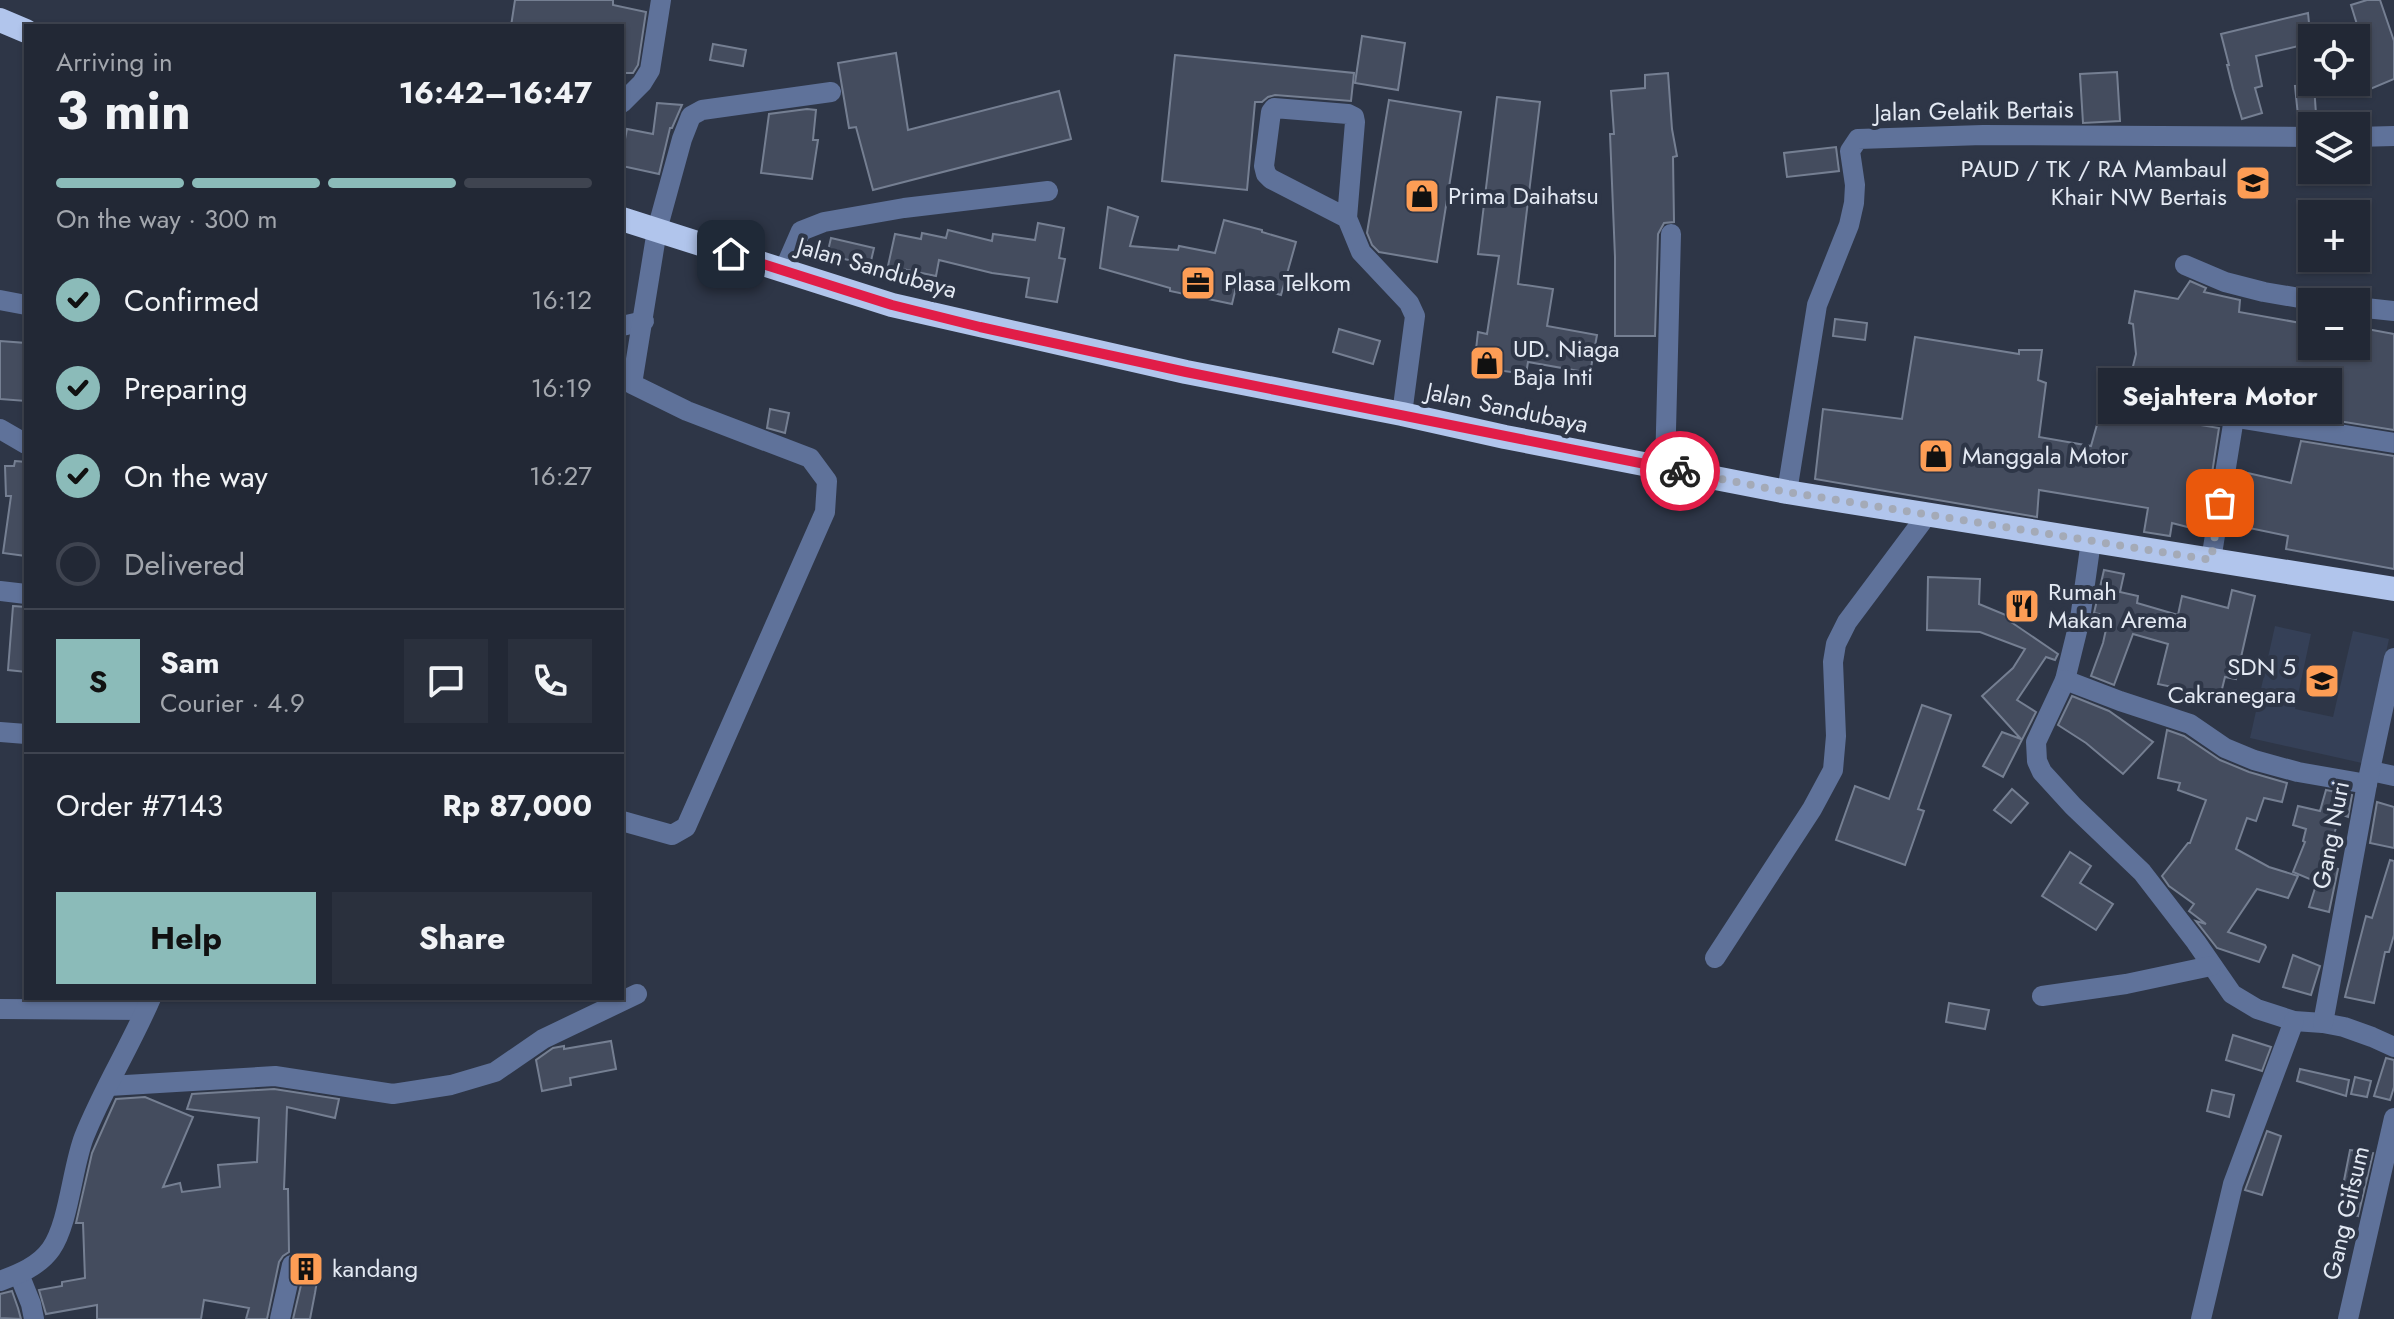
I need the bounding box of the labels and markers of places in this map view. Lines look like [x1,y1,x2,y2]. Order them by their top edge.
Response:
place label: PAUD / TK / RA Mambaul Khair NW Bertais [1961,151,2227,214]
school or university icon: PAUD / TK / RA Mambaul Khair NW Bertais [2234,164,2272,202]
shop icon: Prima Daihatsu [1403,177,1441,215]
place label: Prima Daihatsu [1448,178,1599,213]
pin [697,220,765,288]
office icon: Plasa Telkom [1179,264,1217,302]
place label: Plasa Telkom [1224,265,1351,300]
place label: UD. Niaga Baja Inti [1513,331,1620,394]
shop icon: UD. Niaga Baja Inti [1468,344,1506,382]
callout: Sejahtera Motor [2098,367,2342,423]
shop icon: Manggala Motor [1917,437,1955,475]
place label: Manggala Motor [1962,438,2129,473]
pin [2186,469,2254,537]
place label: Rumah Makan Arema [2048,574,2187,637]
restaurant icon: Rumah Makan Arema [2003,587,2041,625]
place label: SDN 5 Cakranegara [2168,649,2296,712]
school or university icon: SDN 5 Cakranegara [2303,662,2341,700]
building icon: kandang [287,1250,325,1288]
place label: kandang [332,1251,418,1286]

